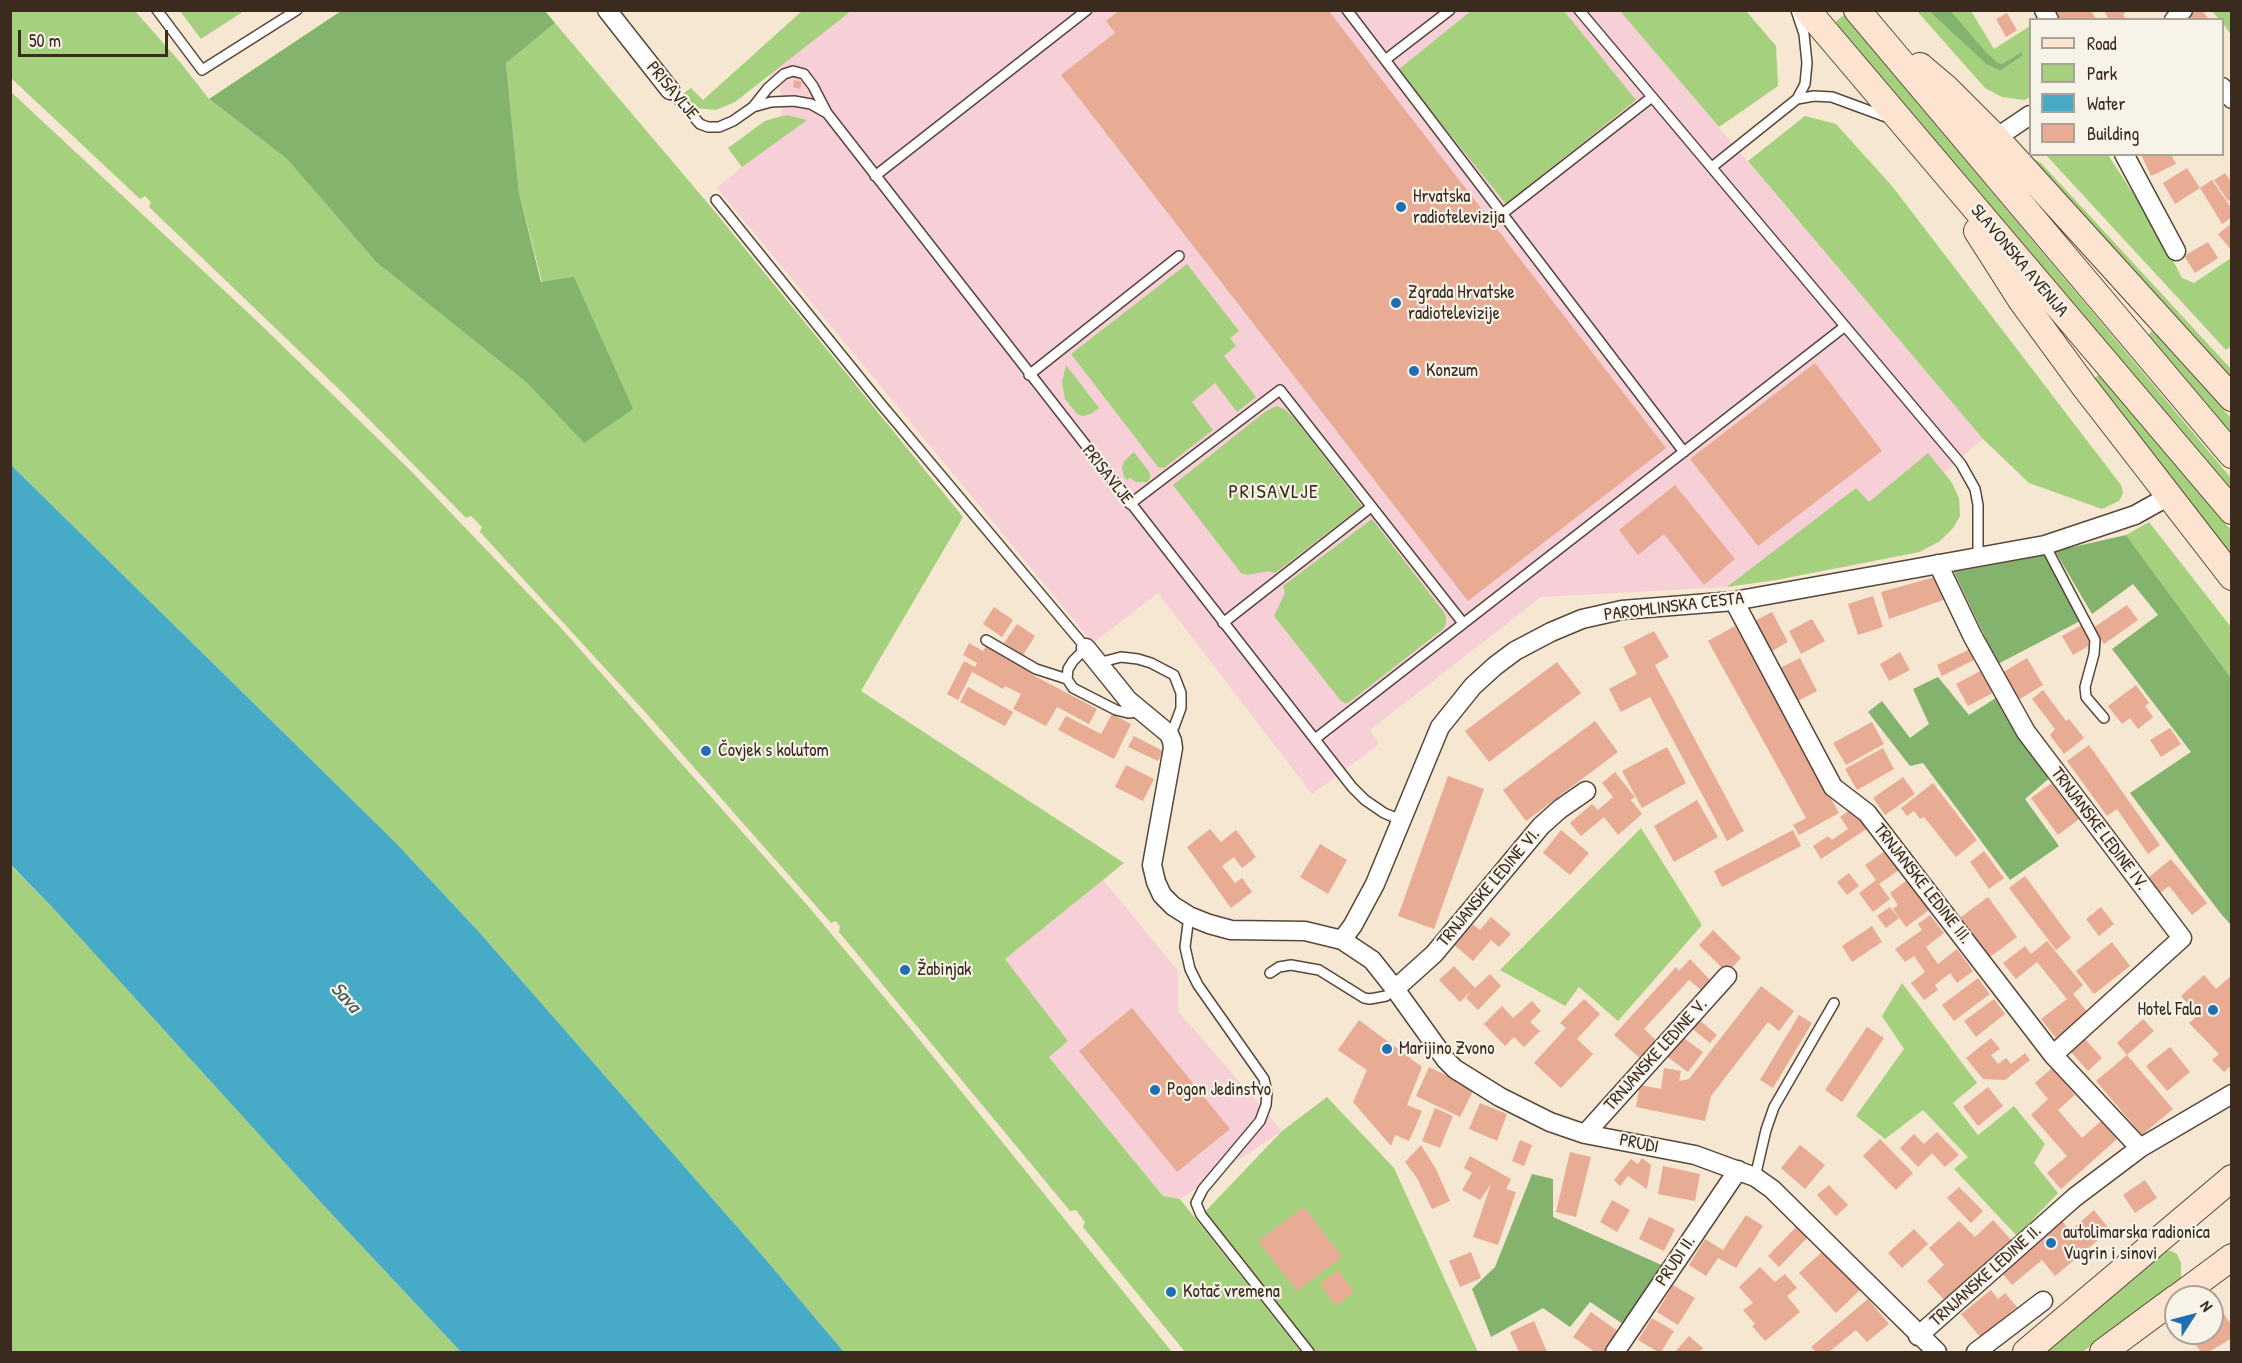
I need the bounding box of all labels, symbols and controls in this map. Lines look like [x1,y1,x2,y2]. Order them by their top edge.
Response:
scale bar [21,18,171,56]
legend [2029,18,2224,156]
text: 50 m [29,28,61,53]
text: Road [2087,31,2117,56]
street label: PRISAVLJE [641,57,703,125]
text: Park [2087,61,2117,86]
text: Water [2087,91,2125,116]
text: Building [2087,121,2139,146]
place label: Hrvatska radiotelevizija [1413,186,1505,228]
marker: Hrvatska radiotelevizija [1394,200,1408,214]
street label: SLAVONSKA AVENIJA [1966,200,2072,322]
place label: Zgrada Hrvatske radiotelevizije [1408,282,1515,324]
marker: Zgrada Hrvatske radiotelevizije [1389,296,1403,310]
place label: Konzum [1426,360,1478,382]
marker: Konzum [1407,364,1421,378]
street label: PRISAVLJE [1077,441,1137,509]
district label: PRISAVLJE [1229,481,1319,505]
street label: PAROMLINSKA CESTA [1603,588,1745,626]
place label: Čovjek s kolutom [718,740,829,762]
marker: Čovjek s kolutom [699,744,713,758]
street label: TRNJANSKE LEDINE IV. [2046,763,2152,895]
street label: TRNJANSKE LEDINE III. [1868,820,1976,948]
street label: TRNJANSKE LEDINE VI. [1433,824,1545,952]
place label: Žabinjak [917,959,972,981]
marker: Žabinjak [898,963,912,977]
water label: Sava [325,978,365,1018]
street label: TRNJANSKE LEDINE V. [1600,994,1712,1116]
place label: Hotel Fala [2137,999,2201,1021]
marker: Hotel Fala [2206,1003,2220,1017]
place label: Marijino Zvono [1399,1038,1494,1060]
marker: Marijino Zvono [1380,1042,1394,1056]
place label: Pogon Jedinstvo [1167,1079,1271,1101]
marker: Pogon Jedinstvo [1148,1083,1162,1097]
street label: PRUDI [1618,1130,1660,1158]
street label: TRNJANSKE LEDINE II. [1926,1220,2046,1332]
place label: autolimarska radionica Vugrin i sinovi [2063,1222,2210,1264]
street label: PRUDI II. [1651,1232,1701,1290]
marker: autolimarska radionica Vugrin i sinovi [2044,1236,2058,1250]
place label: Kotač vremena [1183,1281,1280,1303]
marker: Kotač vremena [1164,1285,1178,1299]
north arrow [2164,1285,2224,1345]
text: N [2196,1296,2218,1315]

